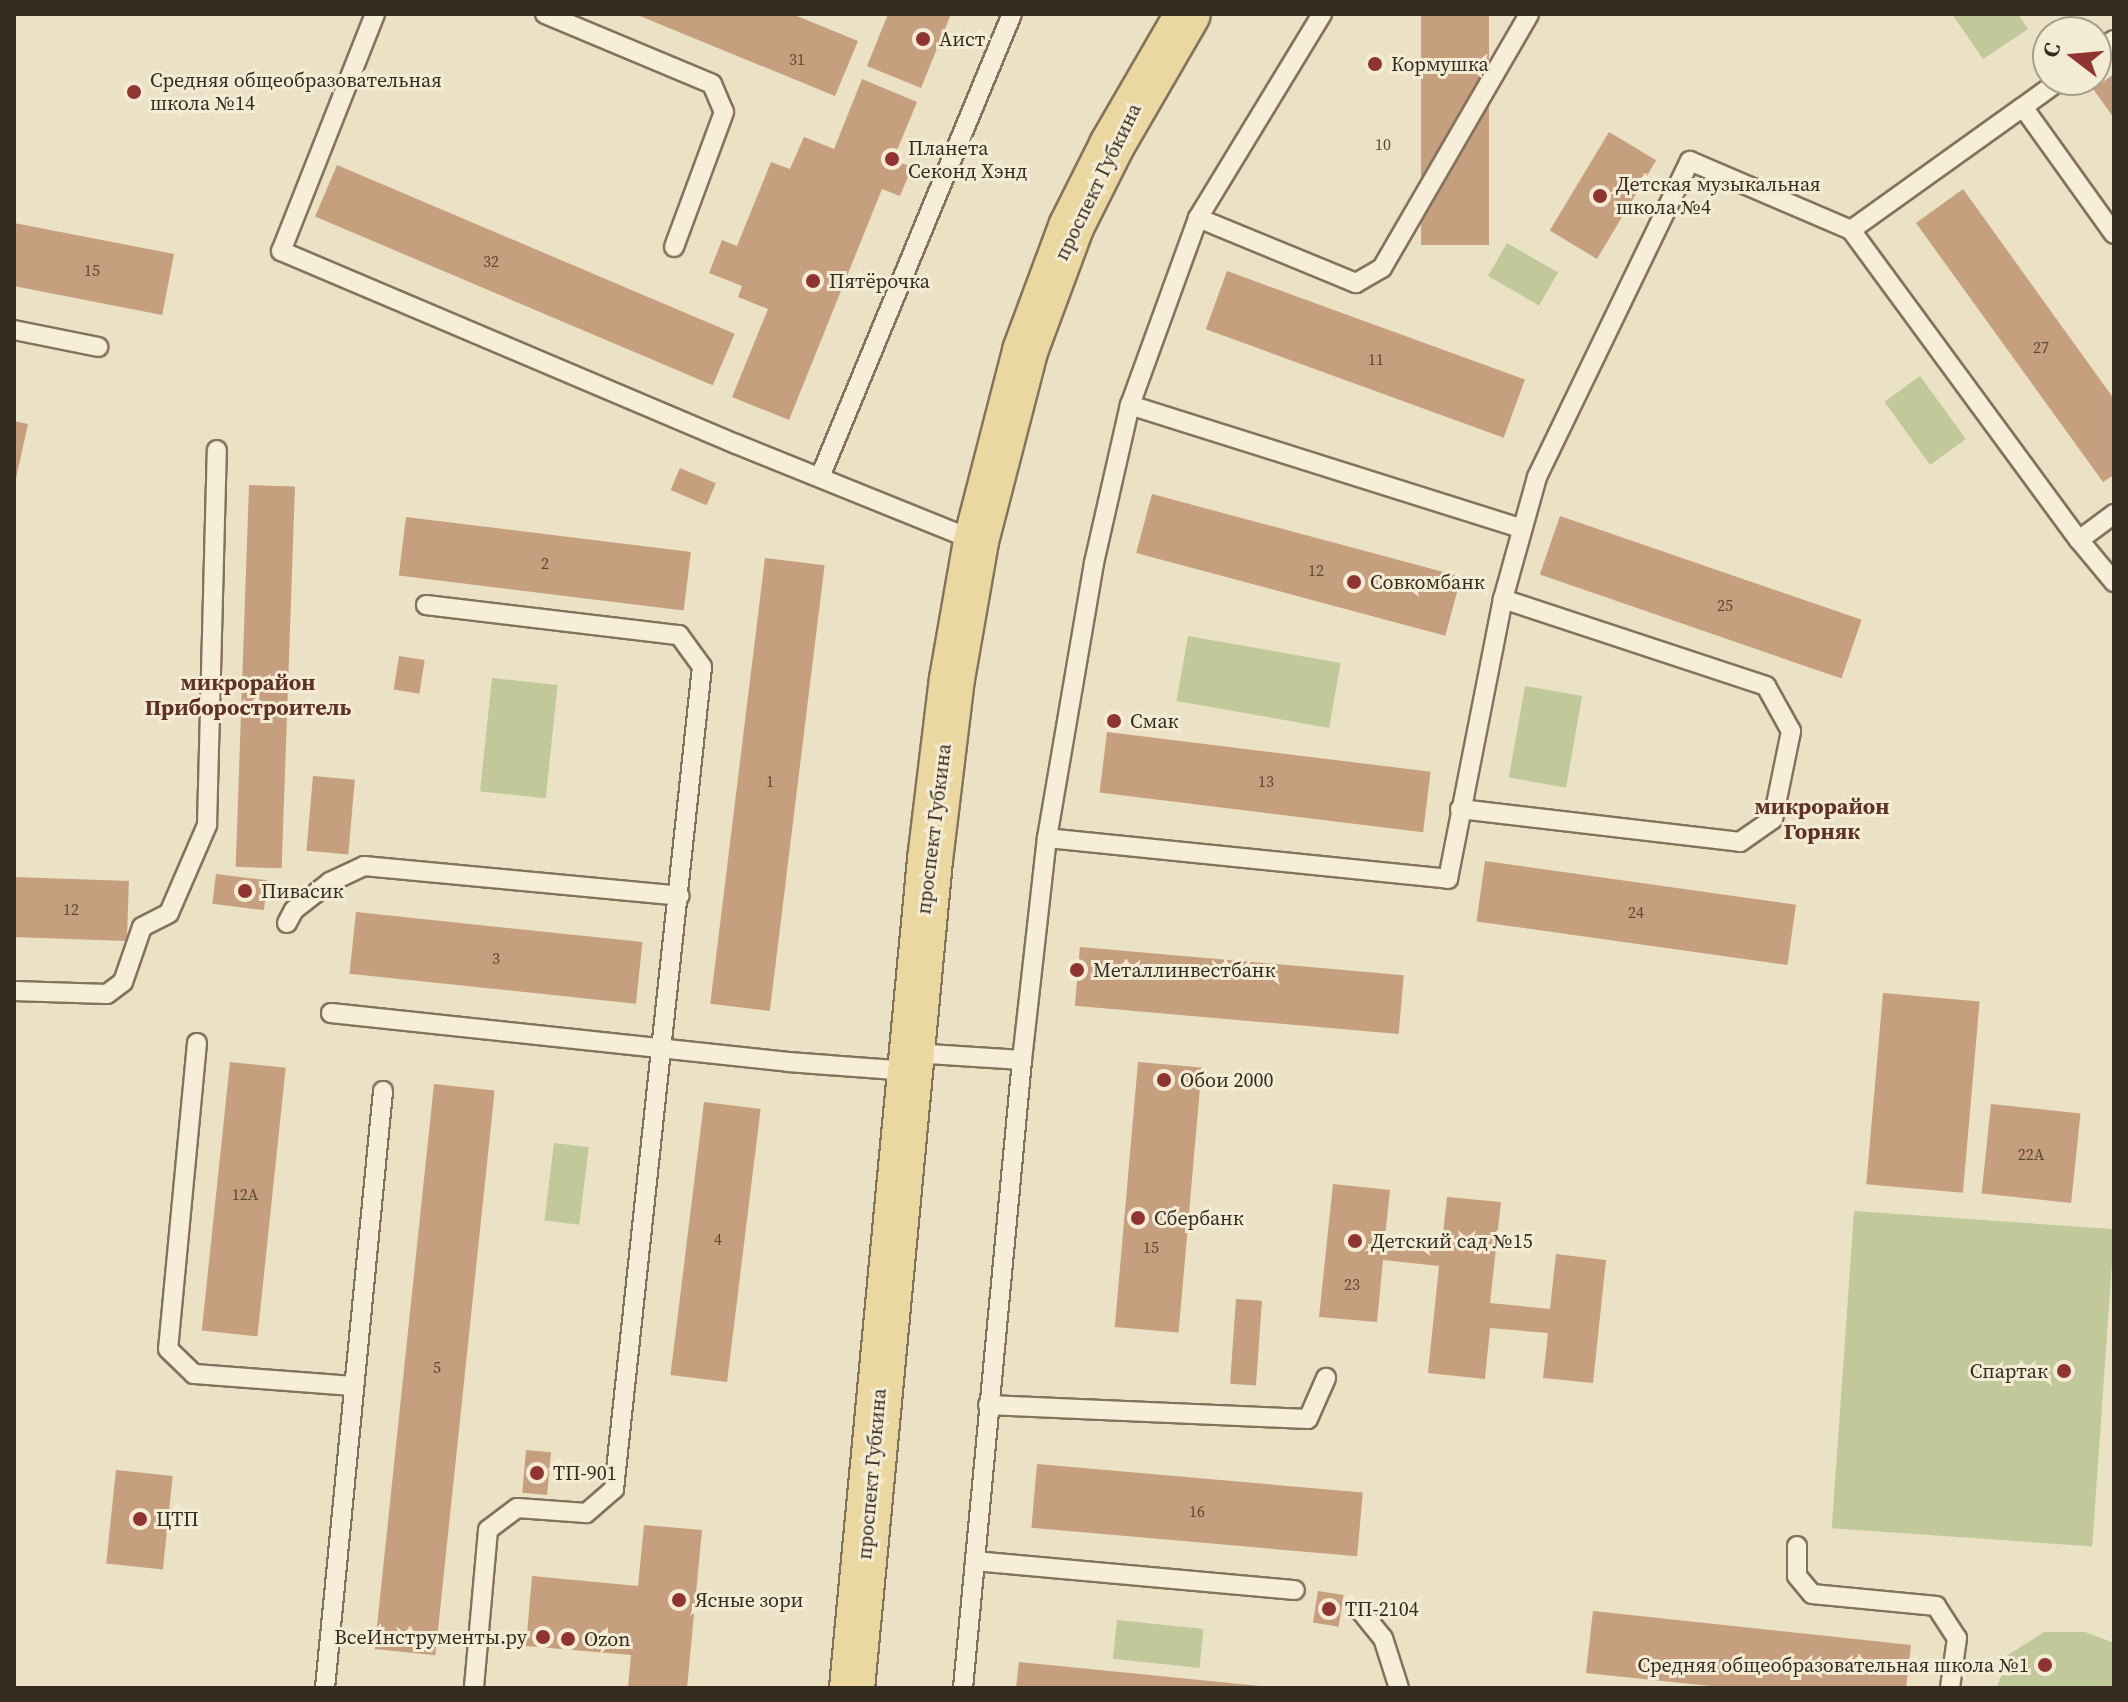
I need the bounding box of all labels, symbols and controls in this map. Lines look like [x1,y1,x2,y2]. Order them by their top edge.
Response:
north arrow [2032,16,2112,96]
place label: Аист [939,27,985,51]
marker: Аист [914,30,932,48]
text: С [2035,39,2067,61]
house number: 31 [789,49,805,69]
place label: Кормушка [1391,52,1489,76]
marker: Кормушка [1366,55,1384,73]
place label: Средняя общеобразовательная школа №14 [150,68,442,115]
marker: Средняя общеобразовательная школа №14 [125,83,143,101]
street label: проспект Губкина [1050,100,1146,264]
house number: 10 [1375,134,1391,154]
place label: Планета Секонд Хэнд [908,136,1027,183]
marker: Планета Секонд Хэнд [883,150,901,168]
place label: Детская музыкальная школа №4 [1616,172,1821,219]
marker: Детская музыкальная школа №4 [1591,187,1609,205]
house number: 32 [483,251,499,271]
house number: 15 [84,260,100,280]
place label: Пятёрочка [829,269,930,293]
marker: Пятёрочка [804,272,822,290]
house number: 27 [2033,337,2049,357]
house number: 11 [1368,349,1384,369]
house number: 2 [541,553,549,573]
house number: 12 [1308,560,1324,580]
place label: Совкомбанк [1370,570,1485,594]
marker: Совкомбанк [1345,573,1363,591]
house number: 25 [1717,595,1733,615]
district label: микрорайон Приборостроитель [145,669,351,720]
place label: Смак [1130,709,1179,733]
marker: Смак [1105,712,1123,730]
street label: проспект Губкина [912,742,956,916]
house number: 1 [766,771,774,791]
house number: 13 [1258,771,1274,791]
district label: микрорайон Горняк [1755,793,1889,844]
place label: Пивасик [261,879,344,903]
marker: Пивасик [236,882,254,900]
house number: 12 [63,899,79,919]
house number: 24 [1628,902,1644,922]
house number: 3 [492,948,500,968]
place label: Металлинвестбанк [1093,958,1276,982]
marker: Металлинвестбанк [1068,961,1086,979]
place label: Обои 2000 [1180,1068,1274,1092]
marker: Обои 2000 [1155,1071,1173,1089]
house number: 22А [2018,1144,2044,1164]
house number: 12А [232,1184,258,1204]
place label: Сбербанк [1154,1206,1244,1230]
marker: Сбербанк [1129,1209,1147,1227]
house number: 4 [714,1229,722,1249]
place label: Детский сад №15 [1371,1229,1533,1253]
marker: Детский сад №15 [1346,1232,1364,1250]
house number: 15 [1143,1237,1159,1257]
house number: 23 [1344,1274,1360,1294]
house number: 5 [433,1357,441,1377]
place label: Спартак [1970,1359,2048,1383]
marker: Спартак [2055,1362,2073,1380]
street label: проспект Губкина [853,1387,891,1561]
place label: ТП-901 [553,1461,617,1485]
marker: ТП-901 [528,1464,546,1482]
house number: 16 [1189,1501,1205,1521]
place label: ЦТП [156,1507,199,1531]
marker: ЦТП [131,1510,149,1528]
place label: Ясные зори [695,1588,803,1612]
marker: Ясные зори [670,1591,688,1609]
place label: ТП-2104 [1345,1597,1419,1621]
marker: ТП-2104 [1320,1600,1338,1618]
place label: ВсеИнструменты.ру [334,1625,527,1649]
place label: Ozon [584,1627,630,1651]
marker: ВсеИнструменты.ру [534,1628,552,1646]
marker: Ozon [559,1630,577,1648]
place label: Средняя общеобразовательная школа №1 [1638,1653,2029,1677]
marker: Средняя общеобразовательная школа №1 [2036,1656,2054,1674]

